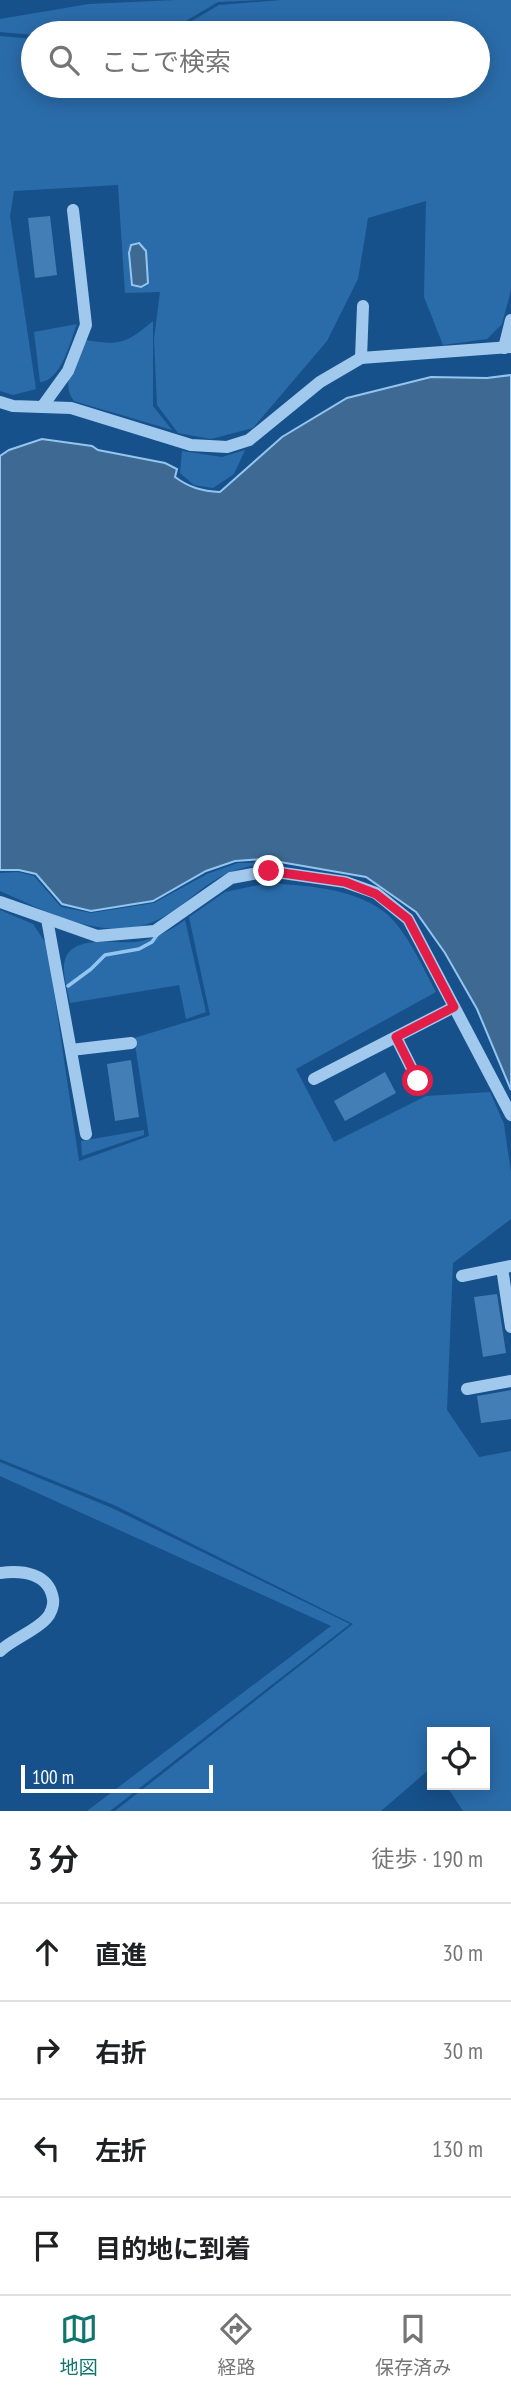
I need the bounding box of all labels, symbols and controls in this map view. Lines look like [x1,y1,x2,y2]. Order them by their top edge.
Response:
search box [21,21,490,98]
icon: search [45,41,83,79]
text: ここで検索 [101,45,231,78]
route end [253,855,284,886]
route start [402,1065,433,1096]
map controls [427,1727,490,1790]
button: locate [427,1727,490,1790]
scale bar [21,1762,214,1794]
text: 100 m [32,1765,74,1789]
text: 3 分 [28,1839,79,1878]
text: 徒歩 · 190 m [371,1844,483,1873]
icon: ahead [28,1933,66,1971]
text: 直進 [95,1938,147,1971]
text: 30 m [442,1938,483,1967]
icon: right [28,2031,66,2069]
text: 右折 [95,2036,147,2069]
text: 30 m [442,2036,483,2065]
icon: left [28,2129,66,2167]
text: 左折 [95,2134,147,2167]
text: 130 m [432,2134,483,2163]
icon: arrive [28,2227,66,2265]
text: 目的地に到着 [95,2232,251,2265]
tab: 地図 [60,2310,98,2379]
tab: 経路 [217,2310,255,2379]
tab: 保存済み [375,2310,451,2379]

